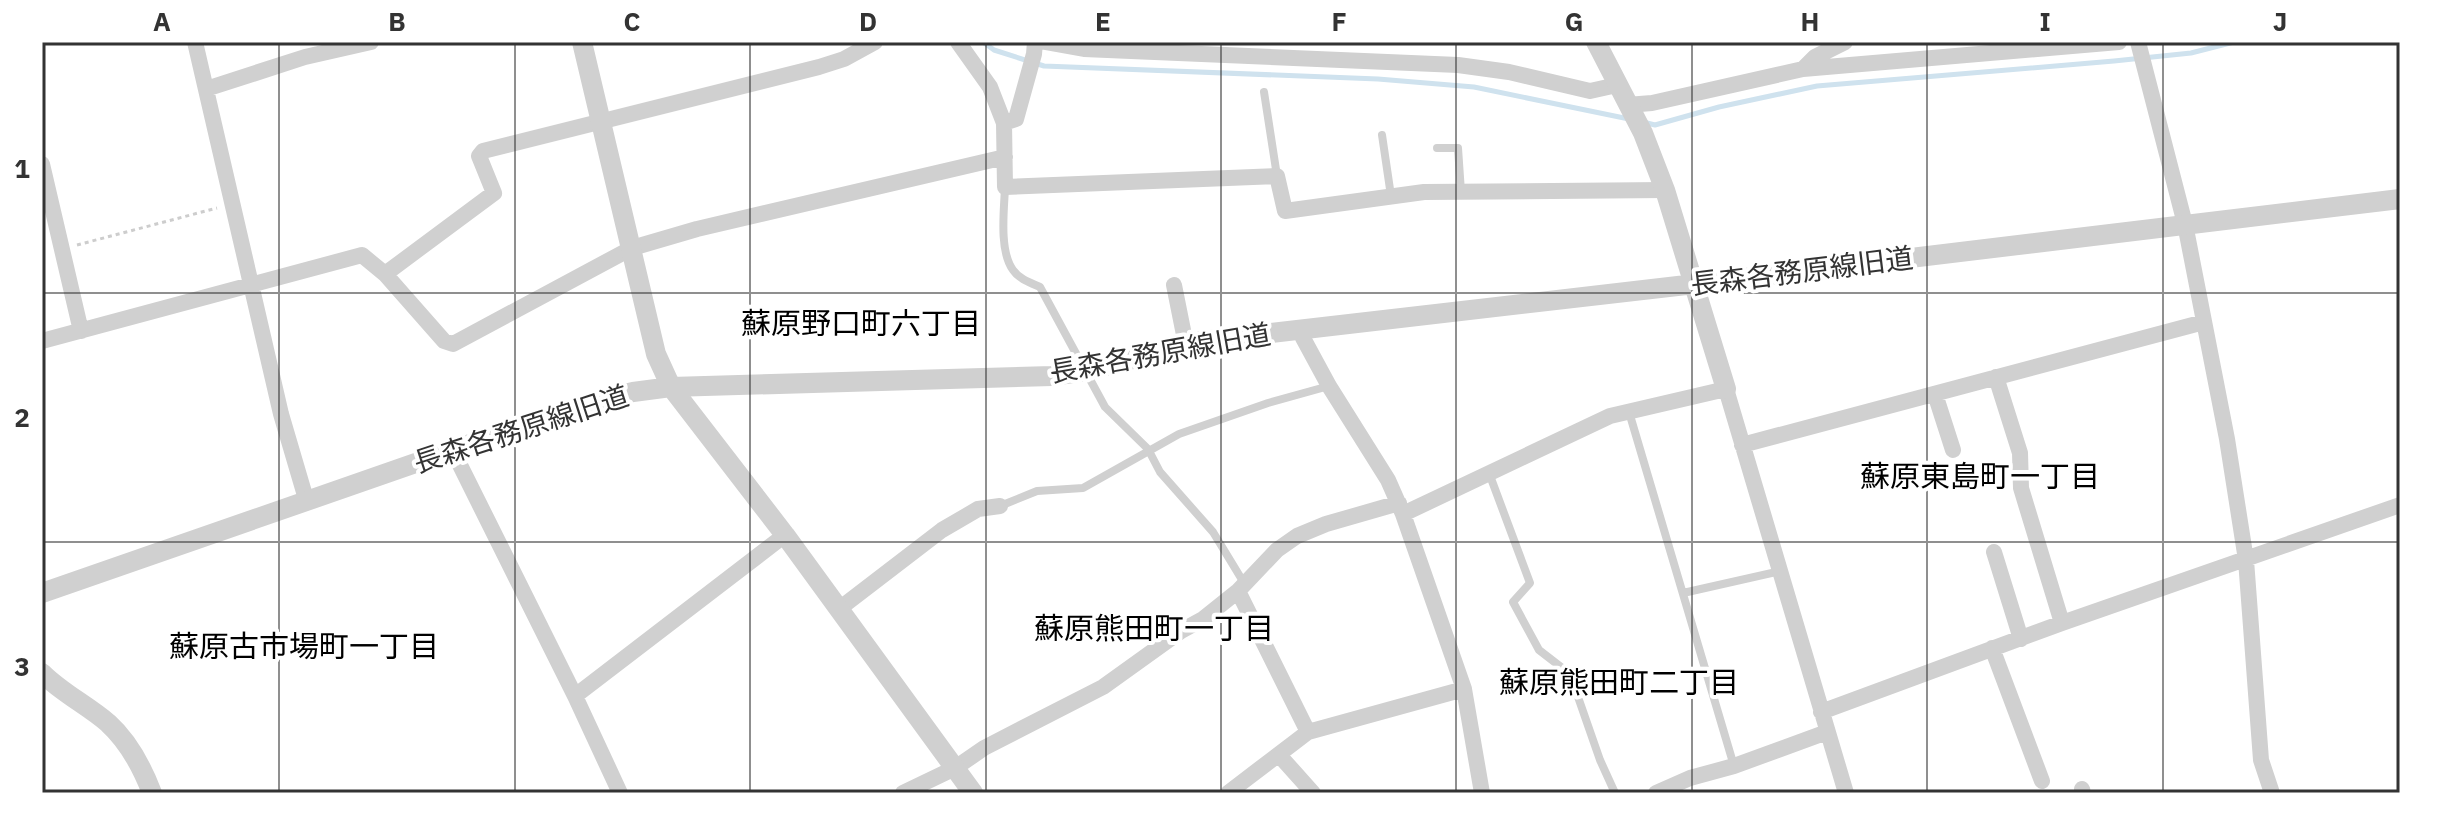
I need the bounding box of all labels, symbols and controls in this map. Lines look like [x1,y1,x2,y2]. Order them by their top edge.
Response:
text: A [153,4,171,38]
text: B [388,4,406,38]
text: C [624,4,641,38]
text: D [859,4,877,38]
text: E [1095,4,1111,38]
text: F [1331,4,1347,38]
text: G [1565,4,1583,38]
text: H [1801,4,1819,38]
text: I [2039,4,2051,38]
text: J [2273,4,2287,38]
text: 1 [14,151,30,185]
street label: 長森各務原線旧道 [1689,238,1915,303]
district label: 蘇原野口町六丁目 [741,303,981,342]
street label: 長森各務原線旧道 [1046,315,1273,390]
street label: 長森各務原線旧道 [409,376,633,481]
text: 2 [14,400,30,434]
district label: 蘇原東島町一丁目 [1860,456,2100,495]
district label: 蘇原熊田町一丁目 [1034,608,1274,647]
district label: 蘇原古市場町一丁目 [169,626,439,665]
text: 3 [14,649,30,683]
district label: 蘇原熊田町二丁目 [1499,662,1739,701]

